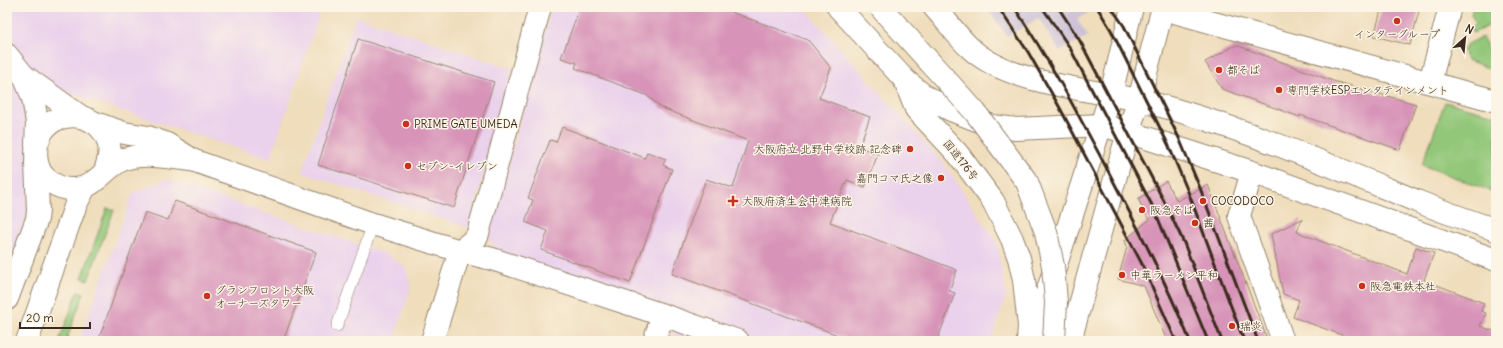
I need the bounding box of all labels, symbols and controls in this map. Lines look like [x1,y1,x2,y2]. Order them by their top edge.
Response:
marker: インターグループ [1392,16,1402,26]
north arrow [1445,18,1485,58]
text: N [1463,21,1476,37]
place label: インターグループ [1354,27,1440,41]
place label: 都そば [1227,63,1260,77]
marker: 都そば [1214,65,1224,75]
place label: 専門学校ESPエンタテインメント [1287,83,1449,97]
marker: 専門学校ESPエンタテインメント [1274,85,1284,95]
place label: PRIME GATE UMEDA [414,117,518,131]
marker: PRIME GATE UMEDA [401,119,411,129]
street label: 国道176号 [940,137,982,183]
place label: 大阪府立 北野中学校跡 記念碑 [754,142,902,156]
marker: 大阪府立 北野中学校跡 記念碑 [905,144,915,154]
place label: セブン-イレブン [416,159,498,173]
marker: セブン-イレブン [403,161,413,171]
place label: 嘉門コマ氏之像 [856,171,933,185]
marker: 嘉門コマ氏之像 [936,173,946,183]
place label: 大阪府済生会中津病院 [742,194,852,208]
place label: COCODOCO [1211,194,1274,208]
marker: 大阪府済生会中津病院 [727,195,739,207]
marker: COCODOCO [1198,196,1208,206]
place label: 阪急そば [1150,203,1194,217]
marker: 阪急そば [1137,205,1147,215]
place label: 茜 [1203,216,1214,230]
marker: 茜 [1190,218,1200,228]
place label: 中華ラーメン平和 [1130,268,1218,282]
marker: 中華ラーメン平和 [1117,270,1127,280]
place label: 阪急電鉄本社 [1370,279,1436,293]
marker: 阪急電鉄本社 [1357,281,1367,291]
place label: グランフロント大阪 オーナーズタワー [215,283,314,310]
marker: グランフロント大阪 オーナーズタワー [202,291,212,301]
scale bar [20,304,90,330]
text: 20 m [26,310,54,325]
place label: 瑞炎 [1240,319,1262,333]
marker: 瑞炎 [1227,321,1237,331]

